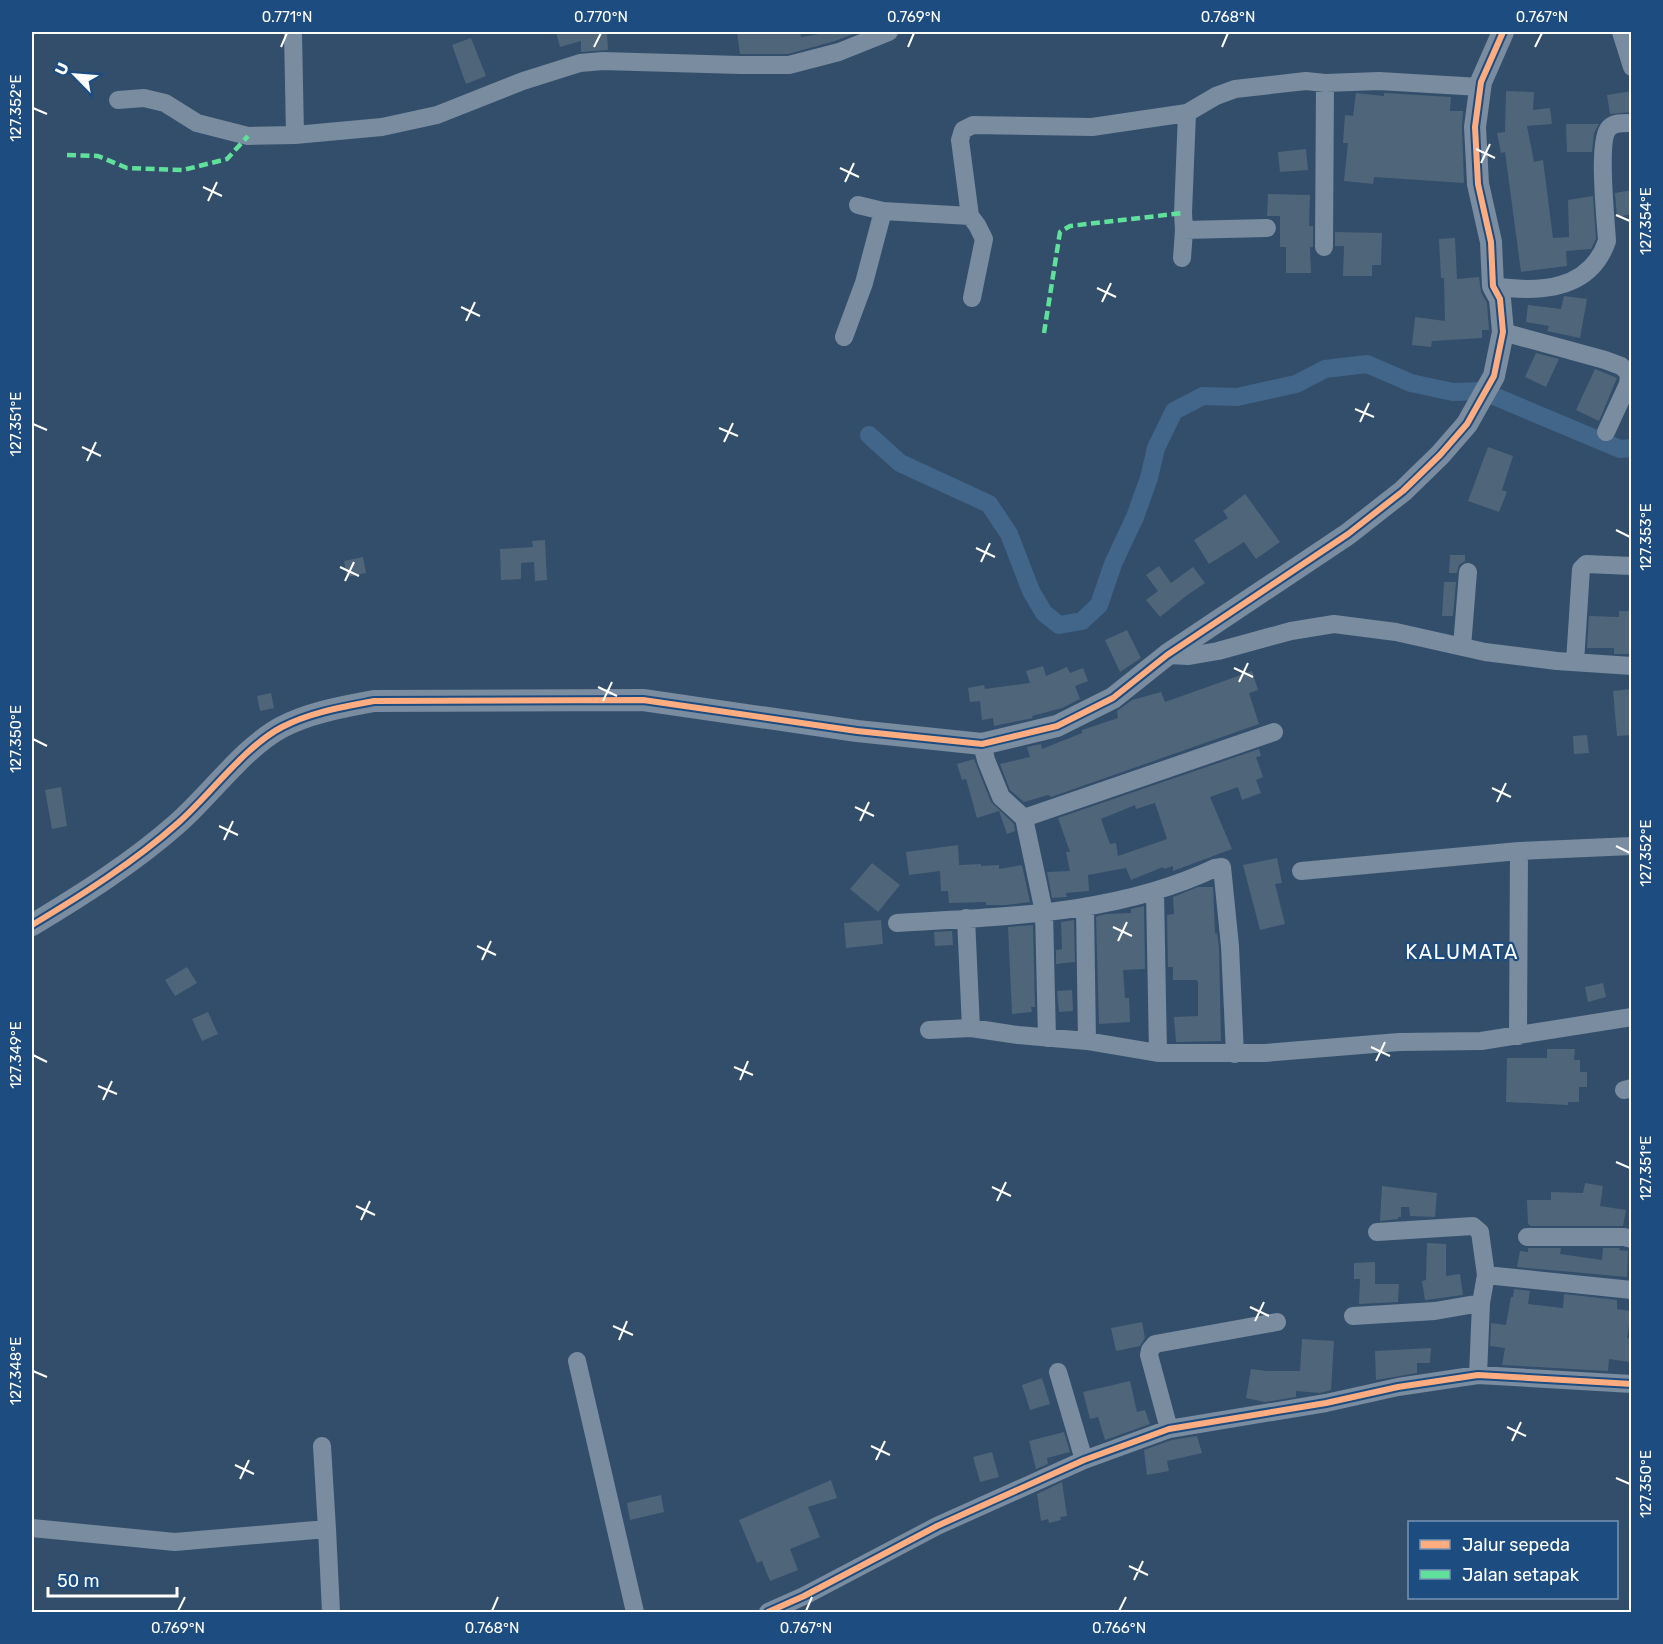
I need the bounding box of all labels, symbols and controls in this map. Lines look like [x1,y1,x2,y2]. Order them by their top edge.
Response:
text: 0.771°N [262,8,312,26]
text: 0.770°N [574,8,628,26]
text: 0.769°N [887,8,941,26]
text: 0.768°N [1201,8,1255,26]
text: 0.767°N [1516,8,1568,26]
north arrow [45,45,105,105]
text: U [51,60,73,78]
text: 127.352°E [7,74,25,142]
text: 127.354°E [1637,187,1655,255]
text: 127.351°E [7,392,25,456]
text: 127.353°E [1637,503,1655,571]
text: 127.350°E [7,705,25,773]
text: 127.352°E [1637,819,1655,887]
district label: KALUMATA [1405,940,1519,964]
text: 127.349°E [7,1021,25,1089]
text: 127.351°E [1637,1136,1655,1200]
text: 127.348°E [7,1337,25,1405]
text: 127.350°E [1637,1450,1655,1518]
legend [1408,1521,1618,1599]
text: Jalur sepeda [1462,1534,1570,1556]
scale bar [48,1560,177,1598]
text: Jalan setapak [1462,1564,1580,1586]
text: 50 m [57,1570,100,1592]
text: 0.769°N [151,1619,205,1637]
text: 0.768°N [465,1619,519,1637]
text: 0.767°N [780,1619,832,1637]
text: 0.766°N [1092,1619,1146,1637]

